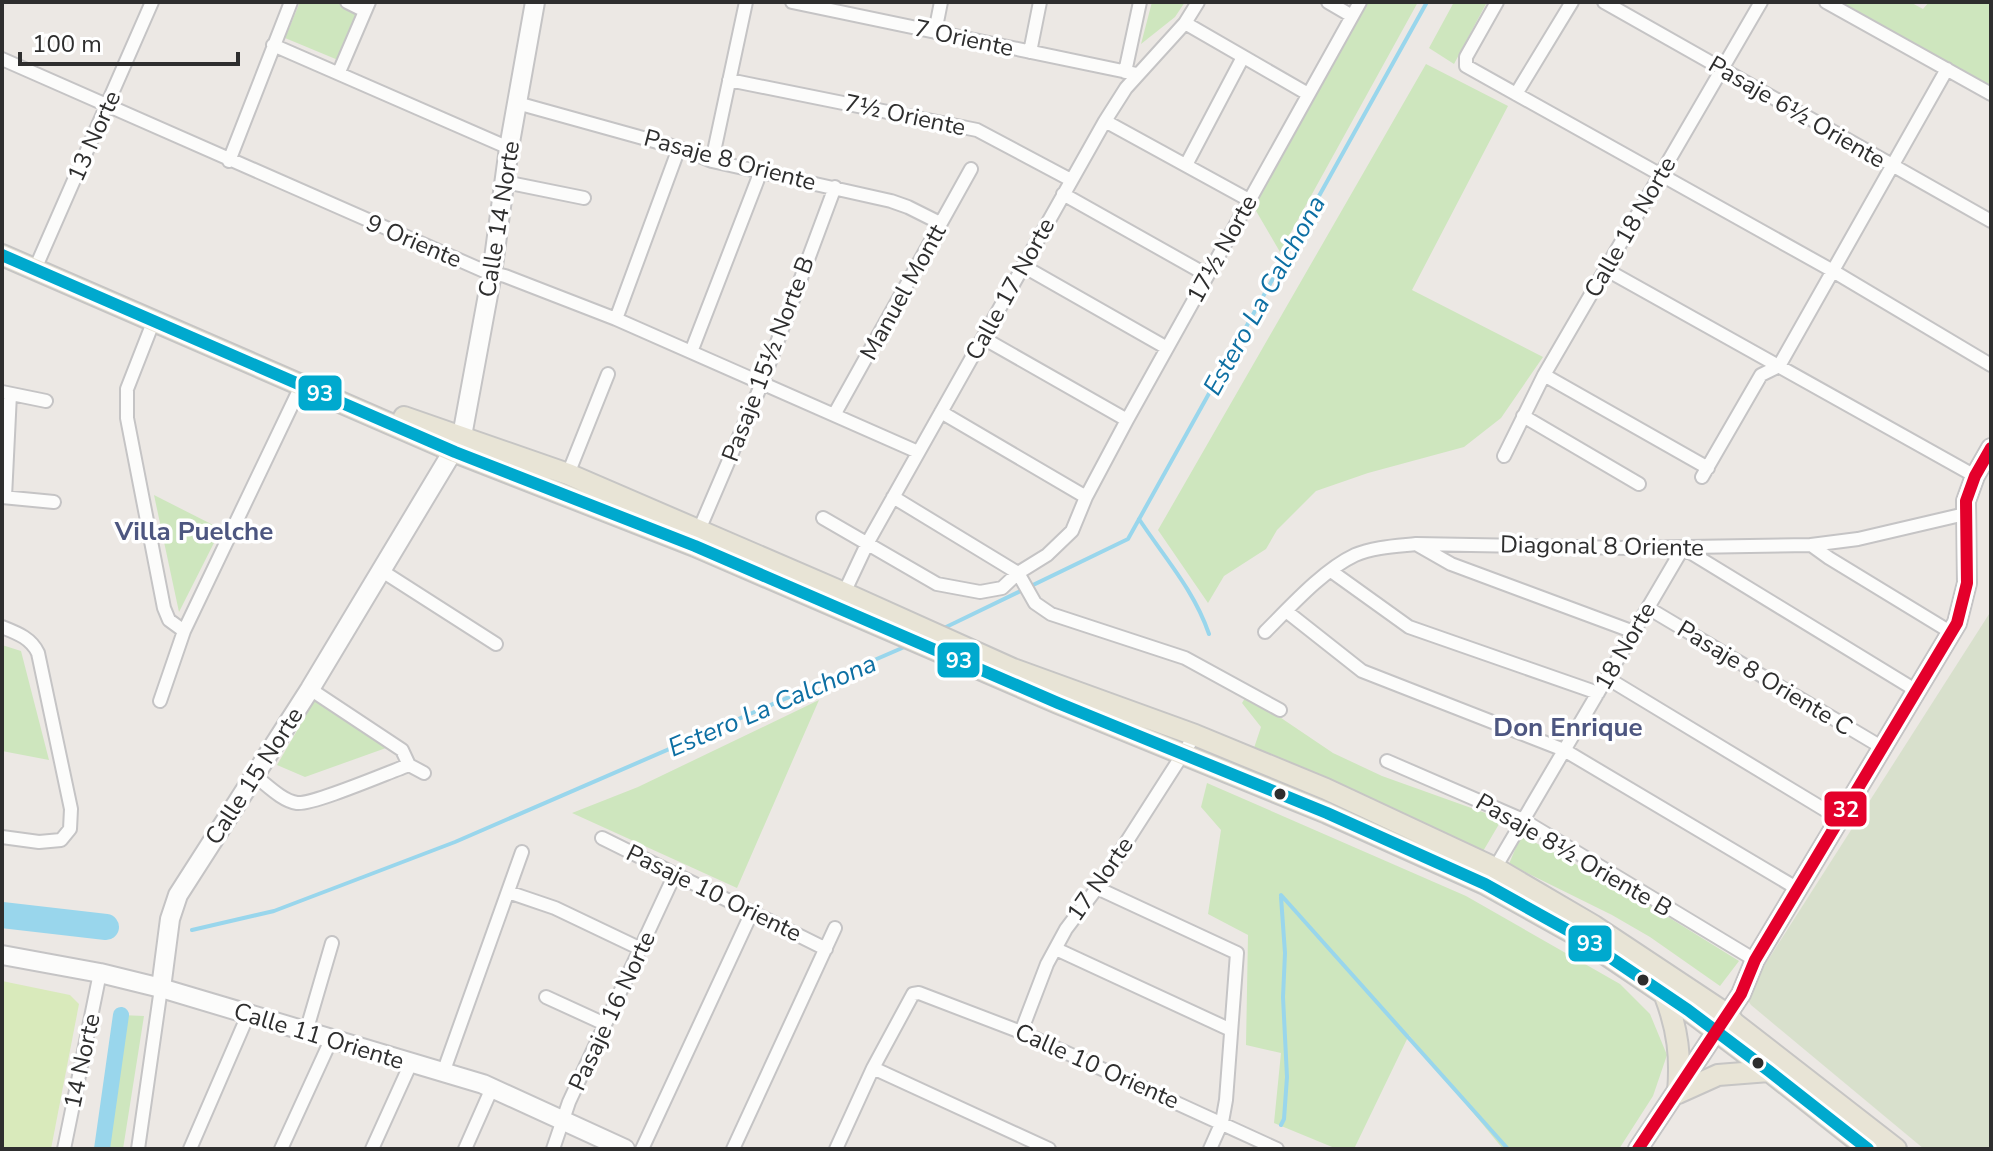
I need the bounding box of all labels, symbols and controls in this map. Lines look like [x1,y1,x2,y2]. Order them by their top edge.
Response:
street label: 7 Oriente [911,12,1017,64]
scale bar [20,16,238,66]
text: 100 m [32,28,102,60]
street label: Pasaje 6½ Oriente [1703,48,1891,176]
street label: 13 Norte [60,85,128,187]
street label: 7½ Oriente [841,87,969,143]
street label: Pasaje 8 Oriente [640,122,820,198]
street label: Calle 14 Norte [471,139,527,299]
street label: Calle 18 Norte [1577,151,1683,303]
street label: 17½ Norte [1179,189,1265,309]
water label: Estero La Calchona [1195,189,1334,401]
street label: 9 Oriente [361,207,467,275]
street label: Calle 17 Norte [958,212,1062,366]
street label: Manuel Montt [853,218,954,366]
street label: Pasaje 15½ Norte B [714,252,822,466]
line badge: 93 [297,374,343,412]
text: 93 [307,379,333,409]
district label: Villa Puelche [114,514,273,549]
street label: Diagonal 8 Oriente [1500,528,1704,564]
street label: 18 Norte [1587,596,1663,696]
street label: Pasaje 8 Oriente C [1671,613,1859,743]
line badge: 93 [936,641,981,679]
water label: Estero La Calchona [663,646,882,765]
text: 93 [946,646,972,676]
street label: Calle 15 Norte [198,701,310,851]
district label: Don Enrique [1493,710,1643,745]
unlabelled marker [1272,786,1288,802]
street label: Pasaje 8½ Oriente B [1470,786,1678,924]
line badge: 32 [1823,790,1868,828]
text: 32 [1833,795,1859,825]
street label: 17 Norte [1059,830,1141,928]
street label: Pasaje 10 Oriente [621,837,807,949]
line badge: 93 [1567,924,1613,963]
street label: Pasaje 16 Norte [561,926,663,1096]
text: 93 [1577,929,1603,959]
unlabelled marker [1635,972,1651,988]
street label: Calle 11 Oriente [230,995,408,1077]
street label: 14 Norte [56,1011,108,1111]
street label: Calle 10 Oriente [1010,1015,1184,1117]
unlabelled marker [1750,1055,1766,1071]

